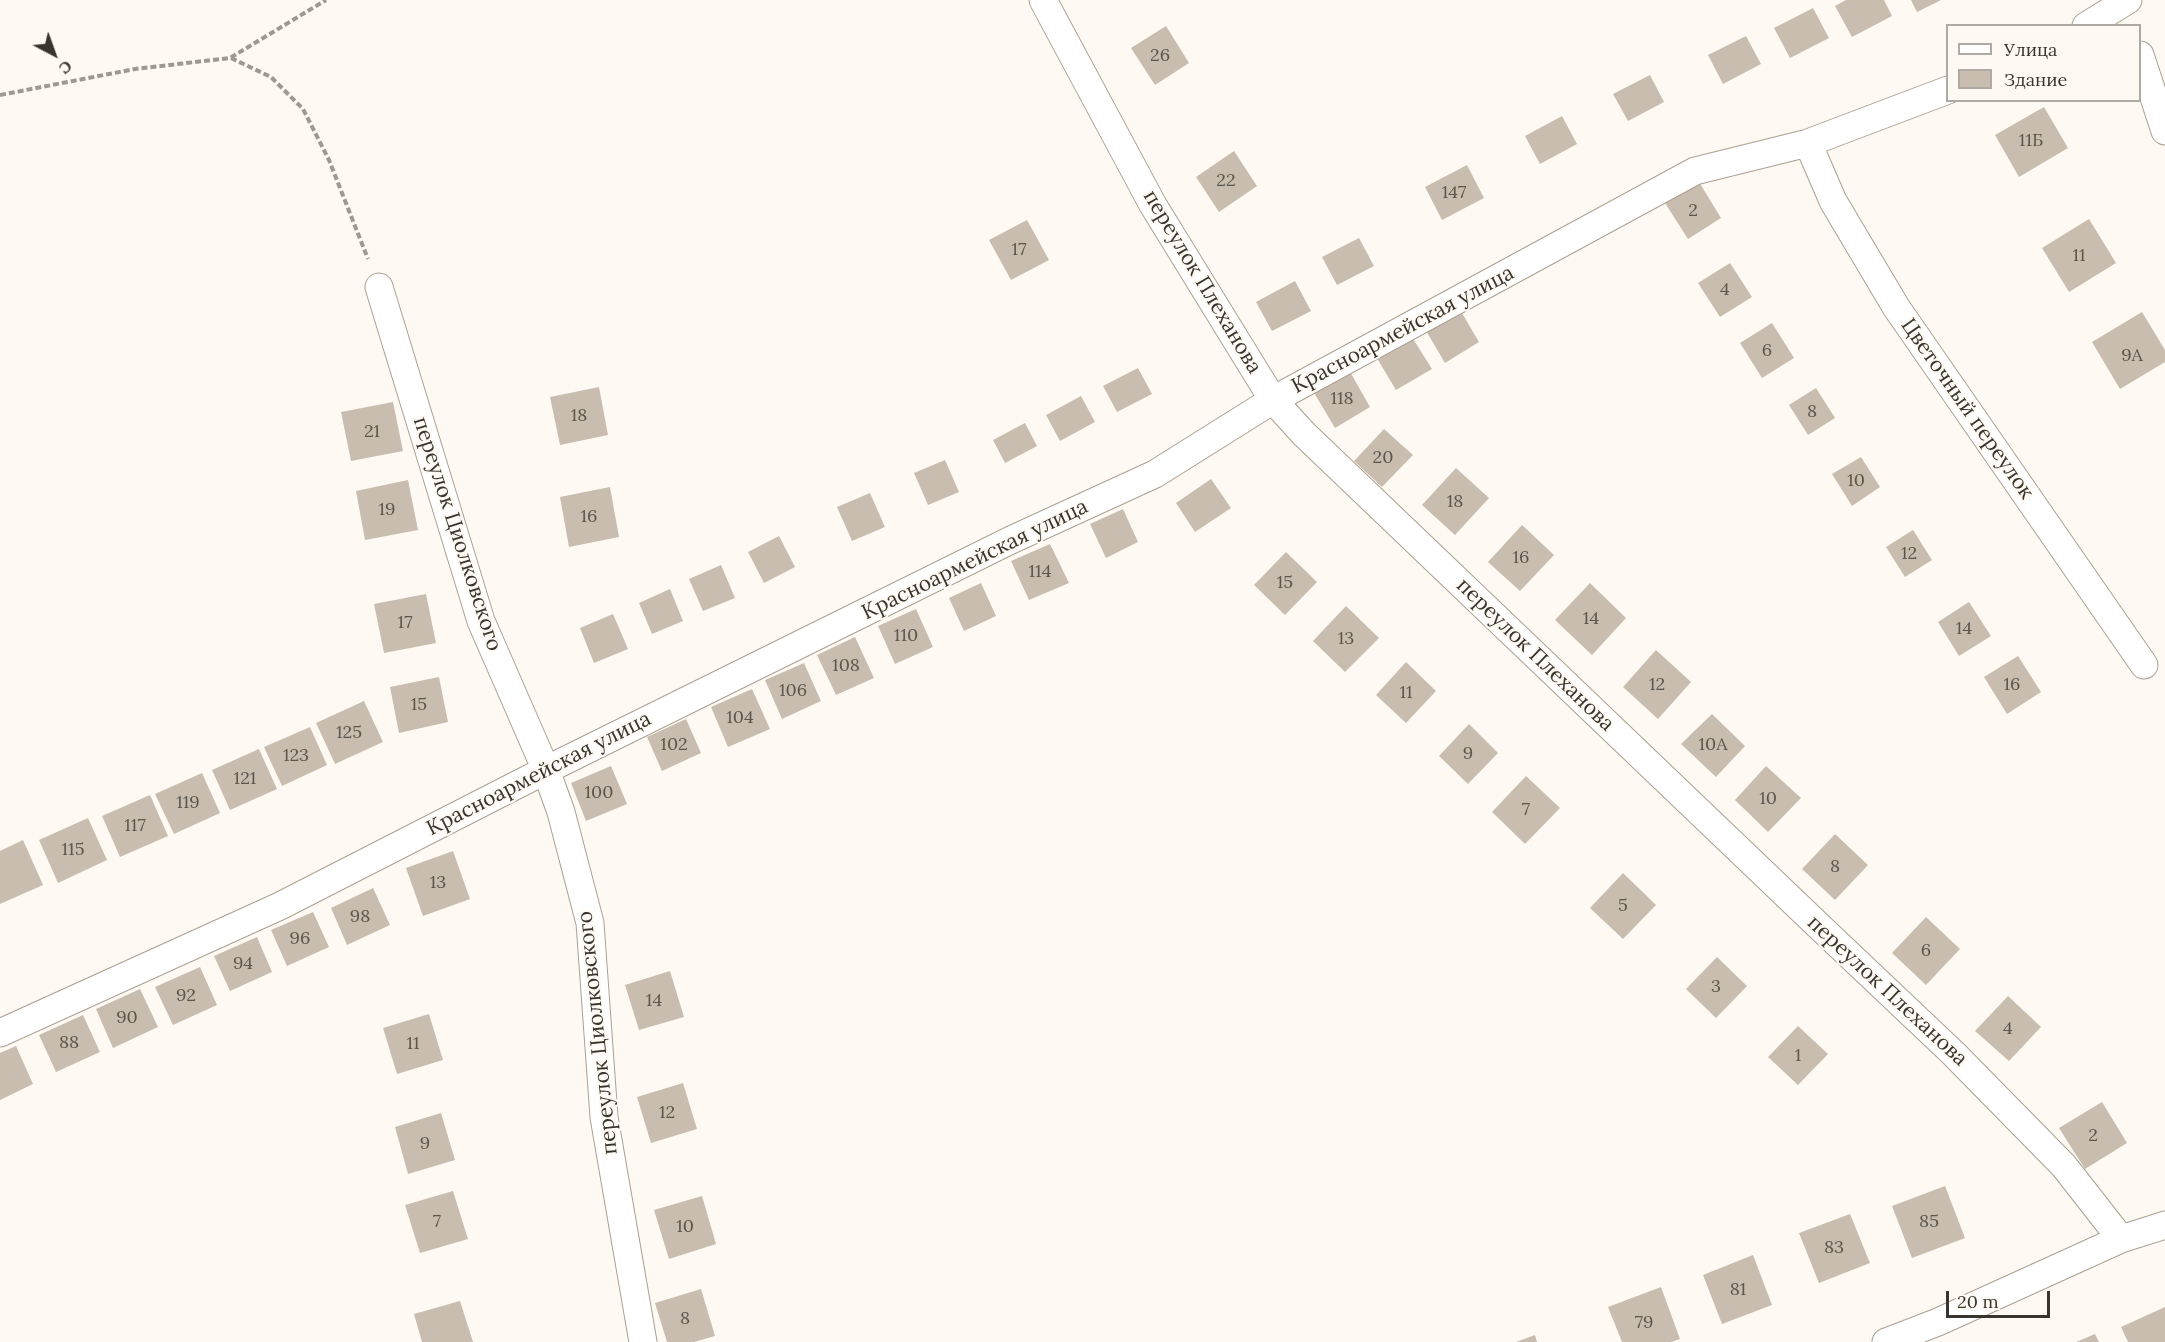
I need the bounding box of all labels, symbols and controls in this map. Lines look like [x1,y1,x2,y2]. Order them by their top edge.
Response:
north arrow [24,24,84,84]
legend [1946,24,2141,102]
text: Улица [2004,38,2057,61]
house number: 26 [1150,45,1170,67]
text: С [55,56,77,79]
text: Здание [2004,68,2067,91]
house number: 11Б [2019,130,2043,152]
house number: 22 [1216,170,1236,192]
house number: 147 [1442,182,1466,204]
street label: переулок Плеханова [1137,186,1267,378]
house number: 2 [1688,200,1698,222]
house number: 17 [1012,239,1026,261]
house number: 11 [2072,245,2086,267]
street label: Красноармейская улица [1287,261,1519,399]
house number: 4 [1720,279,1730,301]
street label: Цветочный переулок [1895,314,2039,504]
house number: 6 [1762,340,1772,362]
house number: 9А [2121,345,2143,367]
house number: 118 [1330,388,1354,410]
house number: 8 [1807,401,1817,423]
house number: 18 [571,405,587,427]
street label: переулок Циолковского [407,414,507,654]
house number: 21 [364,421,380,443]
house number: 20 [1373,447,1393,469]
house number: 10 [1847,470,1865,492]
house number: 18 [1447,491,1463,513]
street label: Красноармейская улица [858,494,1092,626]
house number: 19 [379,499,395,521]
house number: 16 [581,506,597,528]
house number: 12 [1901,543,1917,565]
house number: 16 [1513,547,1529,569]
house number: 114 [1029,561,1051,583]
house number: 15 [1277,572,1293,594]
street label: переулок Плеханова [1451,573,1619,737]
house number: 14 [1583,608,1599,630]
house number: 17 [398,612,412,634]
house number: 14 [1956,618,1972,640]
house number: 110 [894,625,918,647]
house number: 13 [1338,628,1354,650]
house number: 108 [832,655,860,677]
house number: 12 [1649,674,1665,696]
house number: 16 [2004,674,2020,696]
house number: 106 [779,680,807,702]
house number: 11 [1399,682,1413,704]
house number: 15 [411,694,427,716]
street label: Красноармейская улица [423,706,655,842]
house number: 104 [726,707,754,729]
house number: 125 [336,722,362,744]
house number: 102 [660,734,688,756]
house number: 10А [1699,734,1727,756]
house number: 9 [1463,743,1473,765]
house number: 123 [283,745,309,767]
house number: 121 [234,768,256,790]
house number: 100 [585,782,613,804]
house number: 10 [1759,788,1777,810]
house number: 119 [176,792,200,814]
house number: 7 [1522,799,1530,821]
house number: 117 [124,815,146,837]
house number: 115 [62,839,84,861]
house number: 8 [1830,856,1840,878]
house number: 13 [430,872,446,894]
house number: 5 [1618,895,1628,917]
house number: 98 [350,906,370,928]
street label: переулок Циолковского [573,910,623,1156]
street label: переулок Плеханова [1802,910,1972,1072]
house number: 96 [290,928,310,950]
house number: 6 [1921,940,1931,962]
house number: 94 [233,953,253,975]
house number: 3 [1711,976,1721,998]
house number: 92 [176,985,196,1007]
house number: 14 [646,990,662,1012]
house number: 90 [116,1007,138,1029]
house number: 4 [2003,1018,2013,1040]
house number: 88 [59,1032,79,1054]
house number: 11 [406,1033,420,1055]
house number: 1 [1795,1045,1801,1067]
house number: 12 [659,1102,675,1124]
house number: 2 [2088,1125,2098,1147]
house number: 9 [420,1133,430,1155]
house number: 7 [433,1211,441,1233]
house number: 85 [1919,1211,1939,1233]
house number: 10 [676,1216,694,1238]
house number: 83 [1824,1237,1844,1259]
house number: 81 [1730,1279,1746,1301]
scale bar [1949,1279,2052,1317]
text: 20 m [1957,1290,1999,1313]
house number: 8 [680,1308,690,1330]
house number: 79 [1635,1312,1653,1334]

